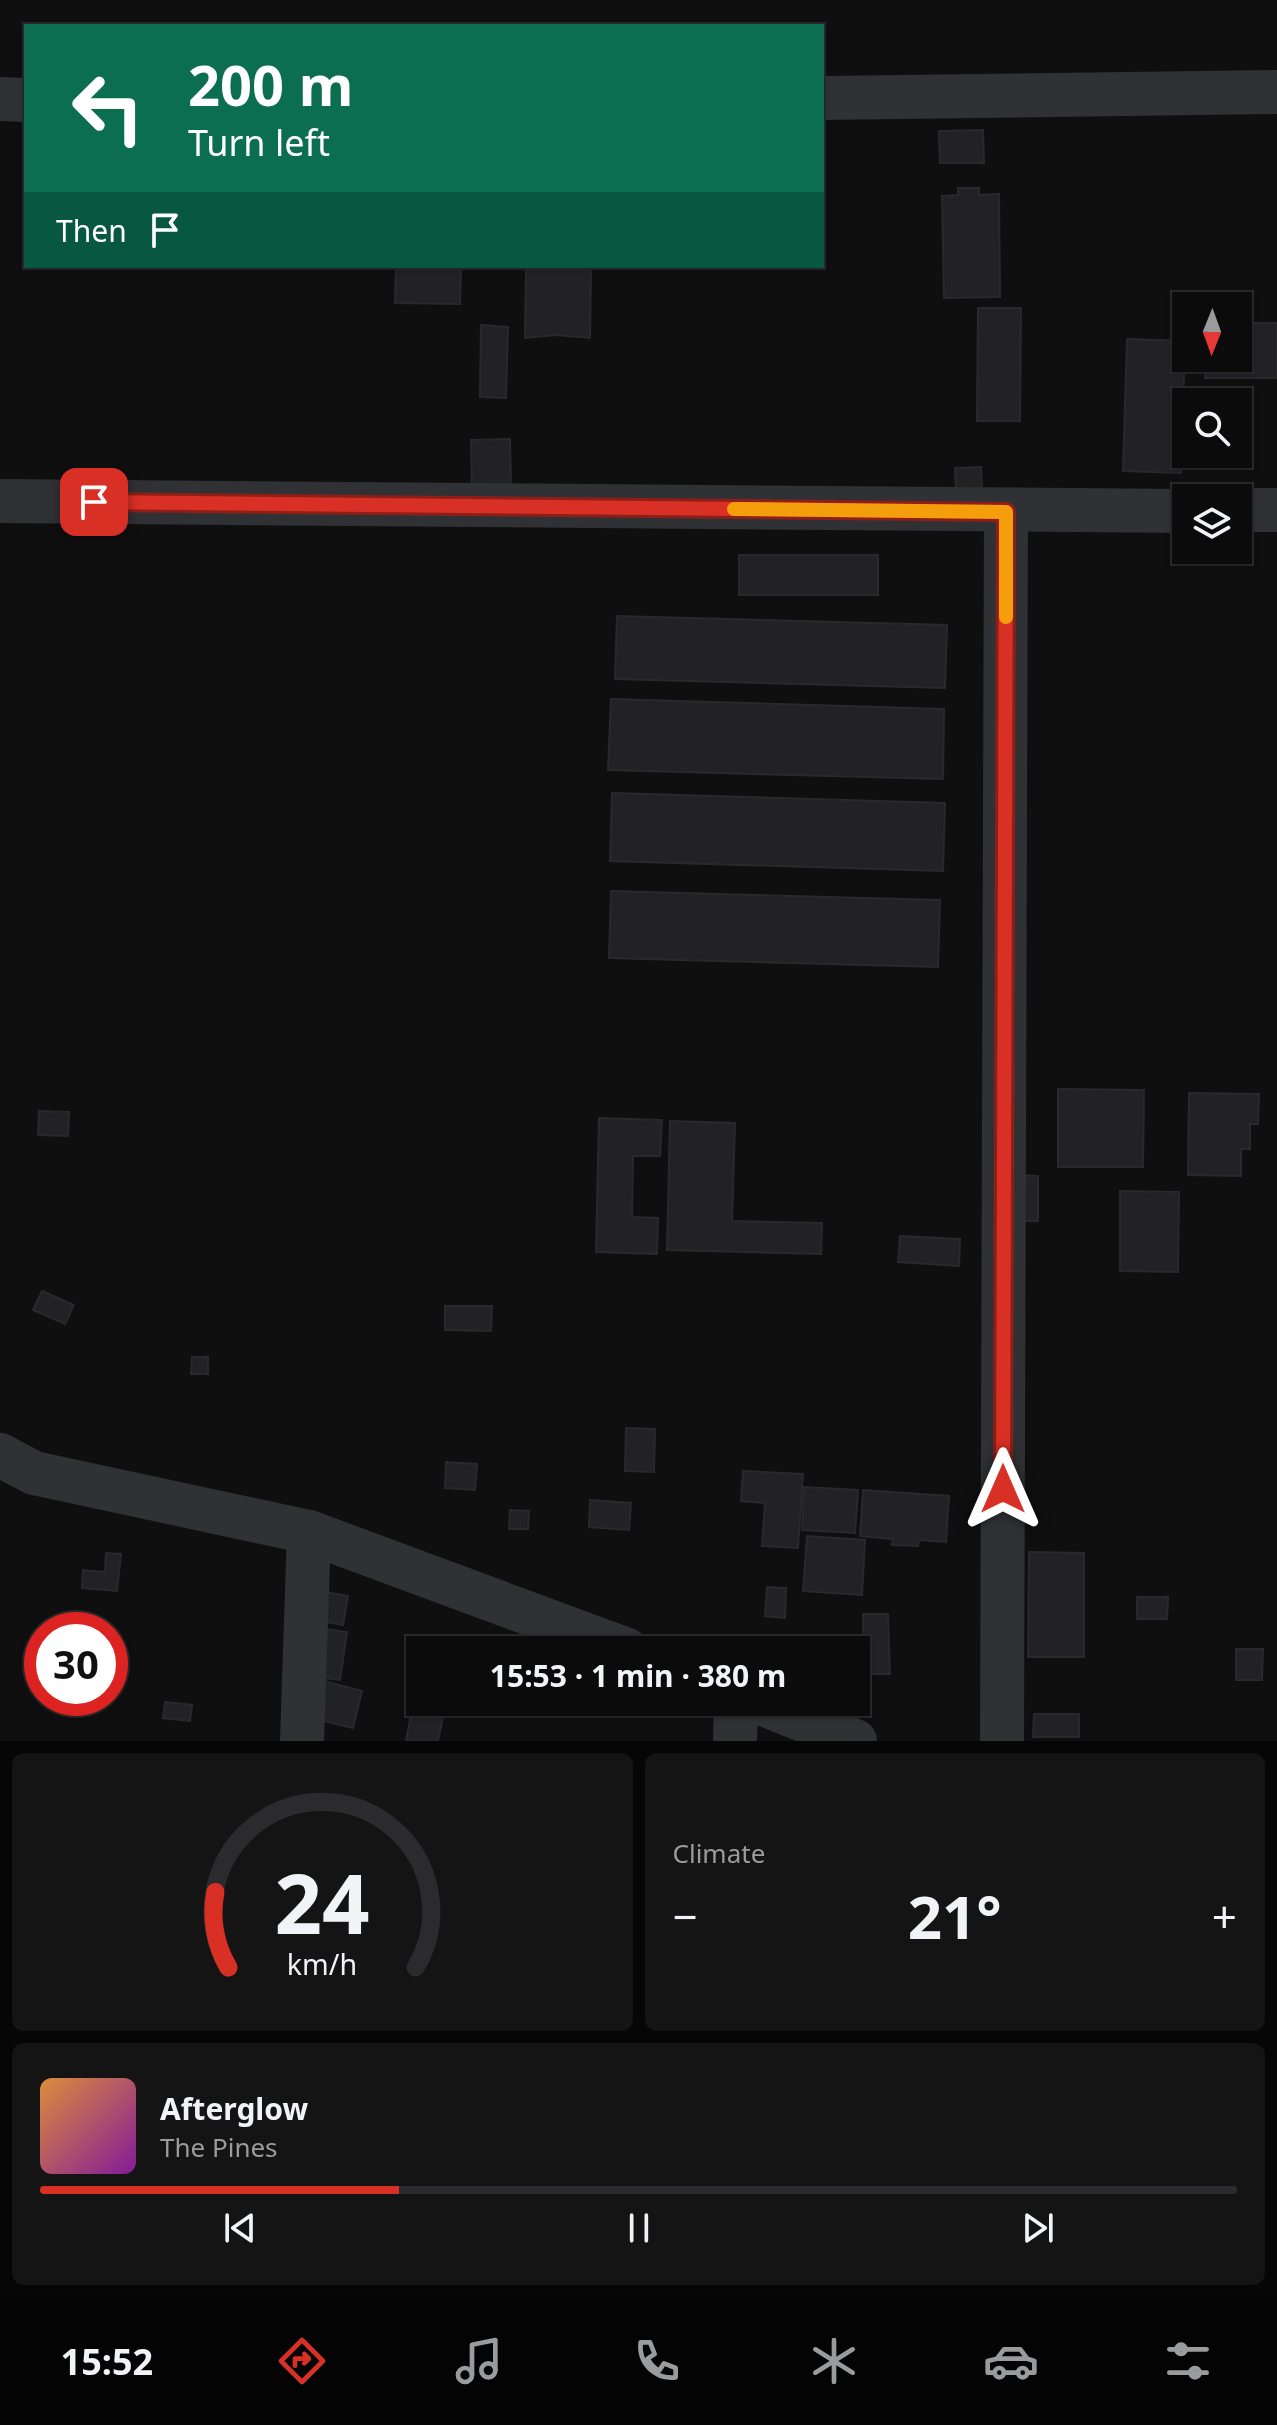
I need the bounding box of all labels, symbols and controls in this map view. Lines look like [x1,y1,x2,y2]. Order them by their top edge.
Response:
text: 200 m [188,46,353,122]
icon: left [56,56,160,160]
text: Turn left [188,118,330,167]
icon: arrive [143,208,187,252]
text: Then [56,210,127,251]
north arrow [1172,292,1252,372]
map controls [1172,292,1252,564]
button: search [1172,388,1252,468]
pin [60,468,128,536]
icon: arrive [72,480,116,524]
button: layers [1172,484,1252,564]
position arrow [961,1447,1045,1531]
speed limit sign: 30 [24,1612,128,1716]
text: 15:53 · 1 min · 380 m [490,1655,786,1696]
text: Climate [673,1835,765,1871]
text: 24 [275,1845,370,1958]
text: 21° [908,1875,1002,1957]
text: − [673,1886,698,1946]
text: + [1212,1886,1237,1946]
text: km/h [287,1944,357,1983]
text: Afterglow [160,2088,308,2129]
text: The Pines [160,2129,278,2165]
icon: previous [218,2206,262,2250]
icon: pause [617,2206,661,2250]
icon: next [1016,2206,1060,2250]
icon: directions [274,2333,330,2389]
icon: music [451,2333,507,2389]
icon: phone [629,2333,685,2389]
icon: climate [806,2333,862,2389]
icon: car [983,2333,1039,2389]
icon: filters [1160,2333,1216,2389]
text: 15:52 [61,2337,153,2386]

